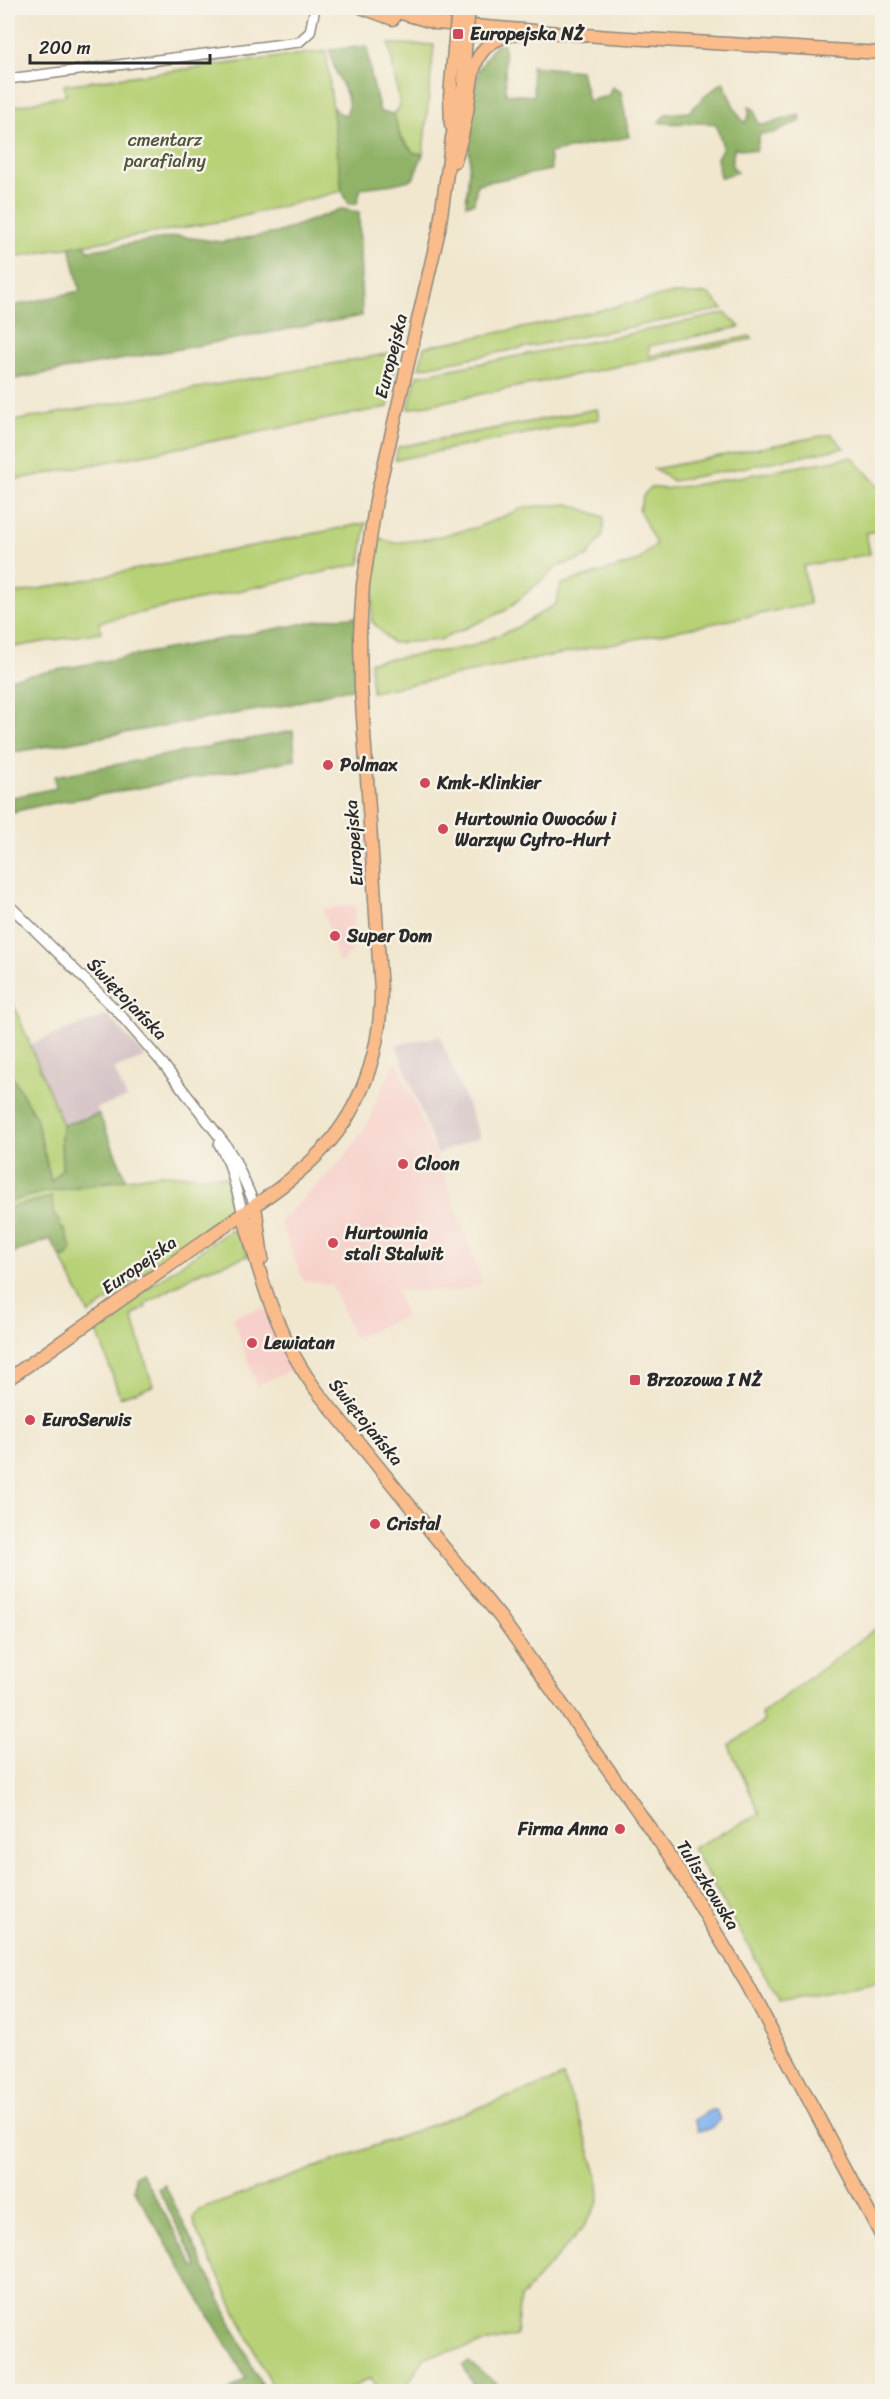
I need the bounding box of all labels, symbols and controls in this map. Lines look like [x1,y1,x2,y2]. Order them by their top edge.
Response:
place label: Europejska NŻ [470,18,586,50]
scale bar [30,27,210,65]
marker: Europejska NŻ [451,27,465,41]
text: 200 m [39,32,91,64]
park label: cmentarz parafialny [123,124,206,177]
street label: Europejska [365,310,417,402]
place label: Polmax [340,749,398,781]
marker: Polmax [321,758,335,772]
place label: Kmk-Klinkier [436,767,543,799]
marker: Kmk-Klinkier [418,776,432,790]
street label: Europejska [335,799,373,887]
place label: Hurtownia Owoców i Warzyw Cytro-Hurt [454,803,617,856]
marker: Hurtownia Owoców i Warzyw Cytro-Hurt [436,822,450,836]
place label: Super Dom [346,920,432,952]
marker: Super Dom [328,929,342,943]
street label: Świętojańska [79,950,175,1048]
place label: Cloon [414,1148,460,1180]
marker: Cloon [396,1157,410,1171]
place label: Hurtownia stali Stalwit [344,1217,444,1270]
street label: Europejska [94,1227,184,1303]
marker: Hurtownia stali Stalwit [326,1236,340,1250]
place label: Lewiatan [264,1327,335,1359]
marker: Lewiatan [245,1336,259,1350]
place label: Brzozowa I NŻ [647,1364,764,1396]
street label: Świętojańska [320,1371,412,1473]
marker: Brzozowa I NŻ [628,1373,642,1387]
place label: EuroSerwis [42,1404,132,1436]
marker: EuroSerwis [23,1413,37,1427]
place label: Cristal [386,1508,441,1540]
marker: Cristal [368,1517,382,1531]
place label: Firma Anna [517,1813,609,1845]
marker: Firma Anna [613,1822,627,1836]
street label: Tuliszkowska [667,1833,749,1937]

